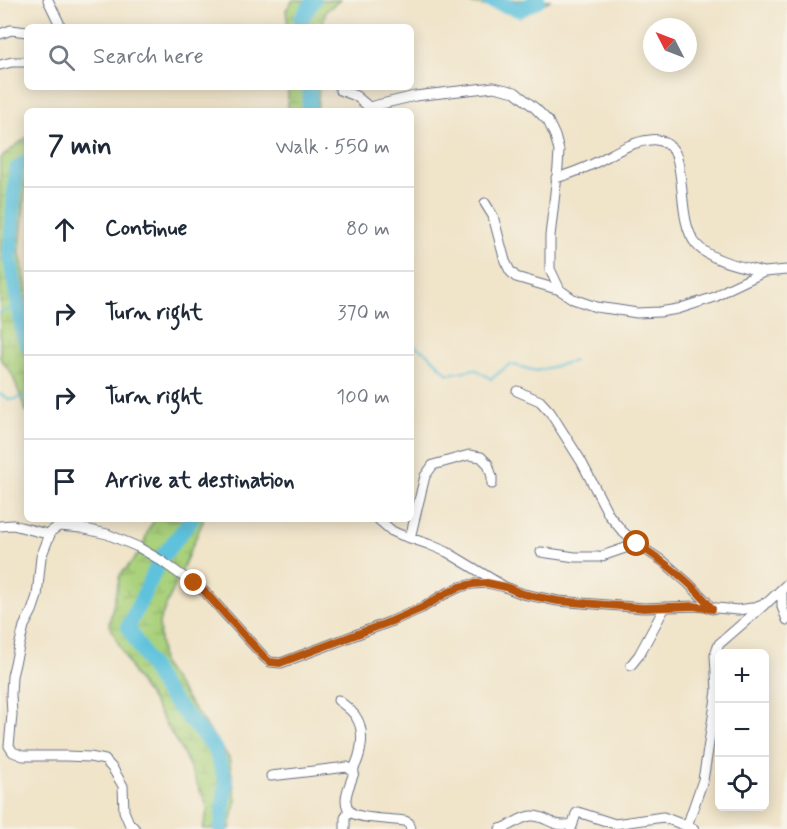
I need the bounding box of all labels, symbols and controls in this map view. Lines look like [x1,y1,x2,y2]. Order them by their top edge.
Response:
north arrow [643,18,697,72]
search box [24,24,414,90]
icon: search [45,41,78,74]
text: Search here [93,43,204,71]
text: 7 min [48,130,112,164]
text: Walk · 550 m [275,134,390,161]
icon: ahead [48,213,81,246]
text: Continue [105,215,187,243]
text: 80 m [346,216,390,243]
icon: right [48,297,81,330]
text: Turn right [105,299,203,327]
text: 370 m [338,300,390,327]
icon: right [48,381,81,414]
text: Turn right [105,383,203,411]
text: 100 m [336,384,390,411]
icon: arrive [48,465,81,498]
text: Arrive at destination [105,467,295,495]
route start [623,530,649,556]
route end [180,569,206,595]
map controls [715,649,769,811]
button: + [715,649,769,703]
button: − [715,703,769,757]
button: locate [715,757,769,811]

